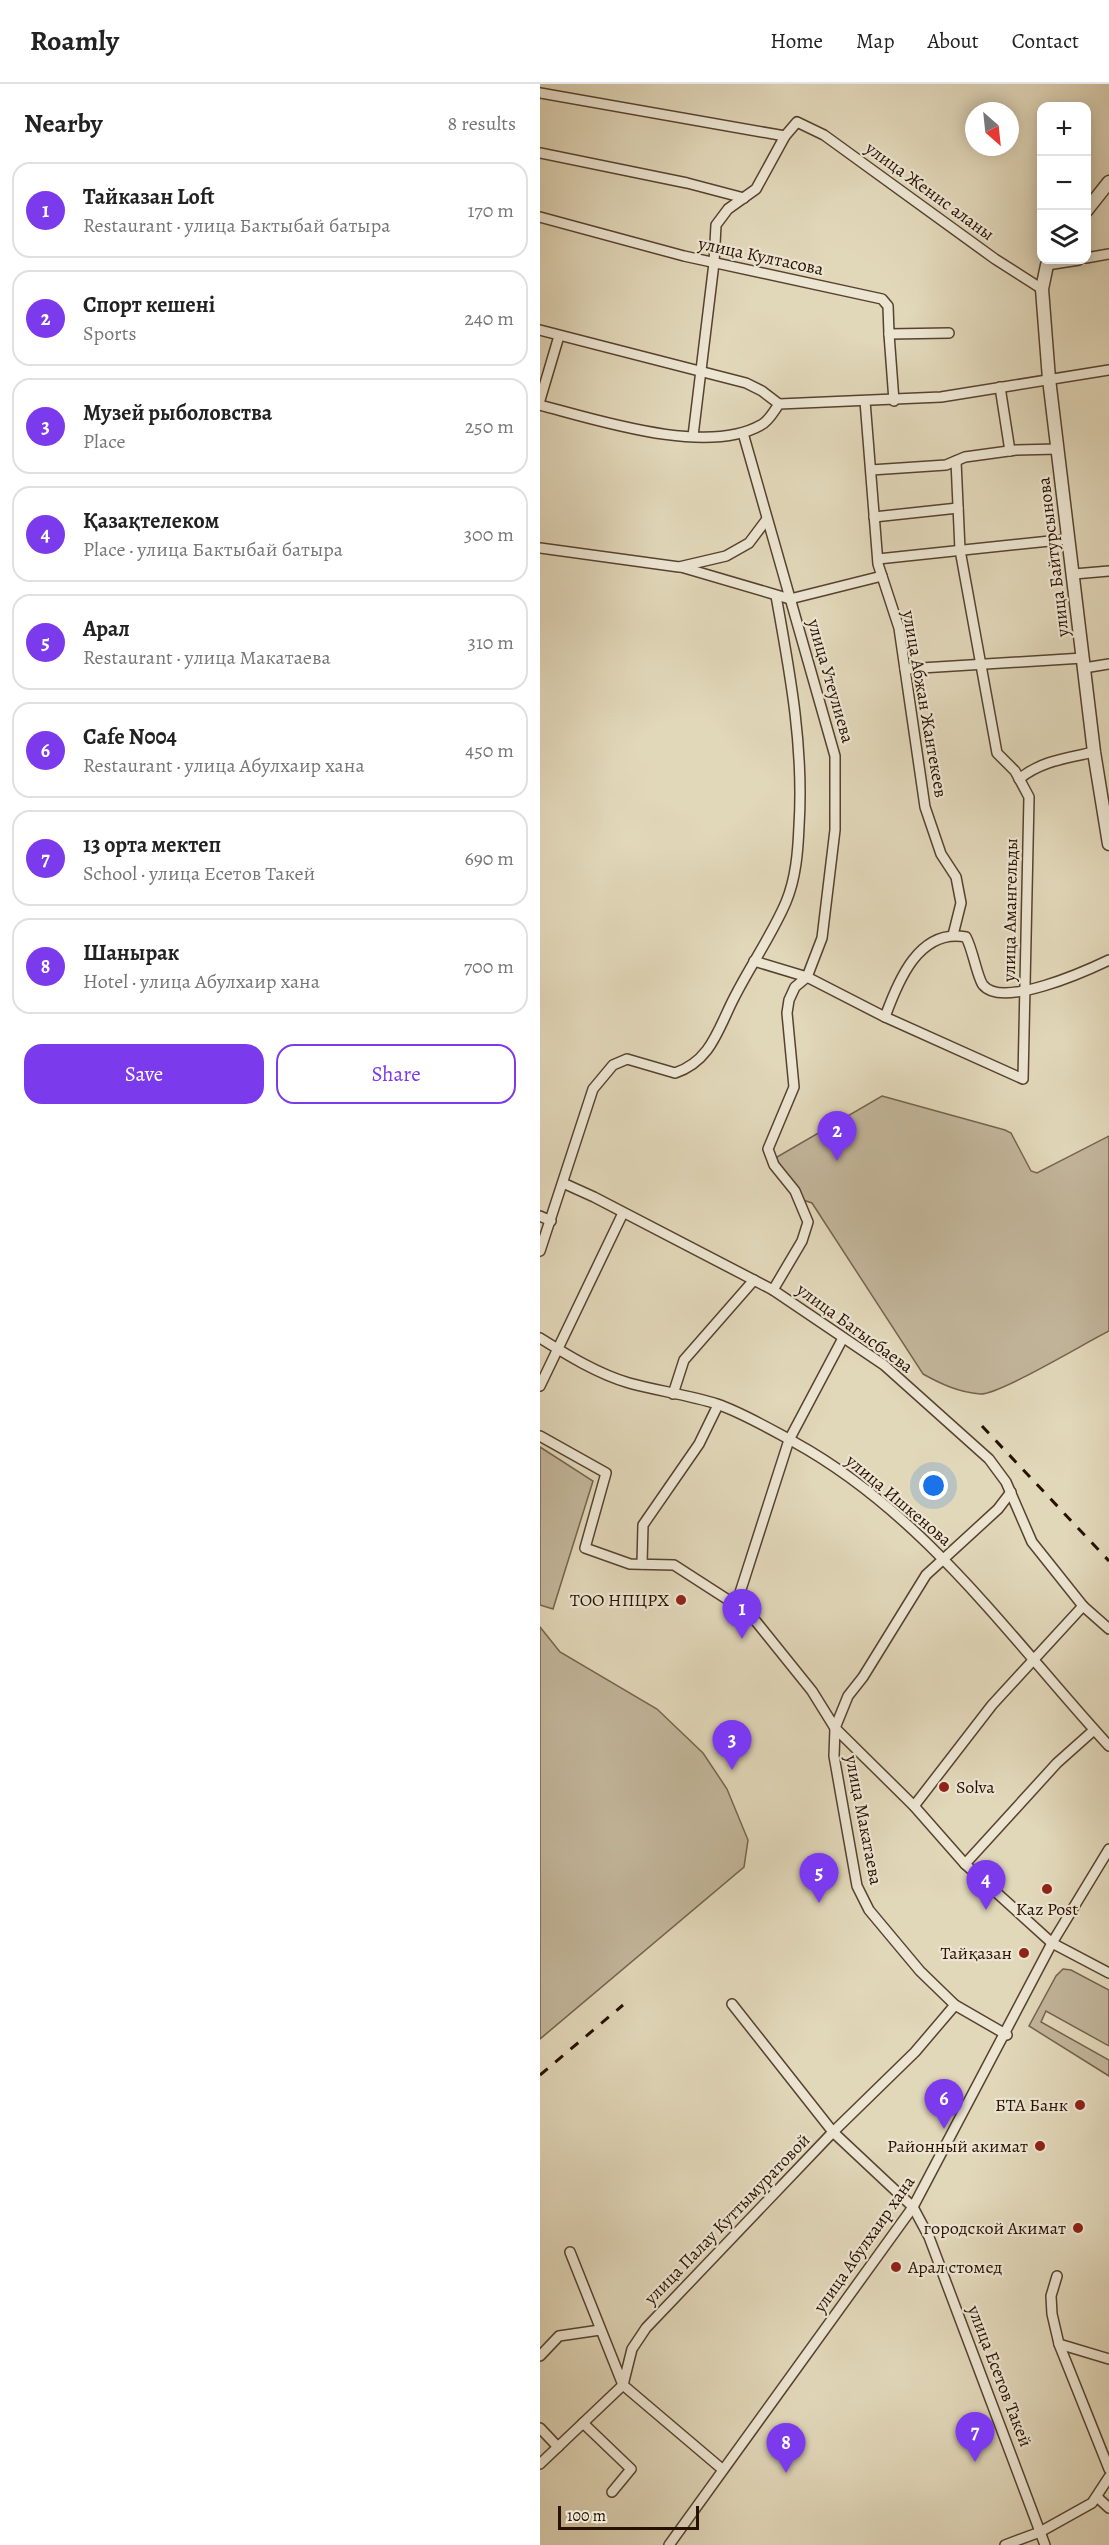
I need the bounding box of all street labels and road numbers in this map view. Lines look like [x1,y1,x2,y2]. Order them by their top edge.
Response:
street label: улица Женис аланы [860,135,999,246]
street label: улица Култасова [695,231,826,281]
street label: улица Байтурсынова [1031,475,1075,639]
street label: улица Абжан Жантекеев [897,608,953,799]
street label: улица Утеулиева [802,615,860,746]
street label: улица Амангельды [997,838,1023,983]
street label: улица Багысбаева [791,1277,919,1379]
street label: улица Ишкенова [840,1448,958,1552]
street label: улица Макатаева [839,1752,888,1888]
street label: улица Палау Куттымуратовой [638,2128,815,2311]
street label: улица Абулхаир хана [807,2170,921,2318]
street label: улица Есетов Такей [962,2301,1038,2450]

